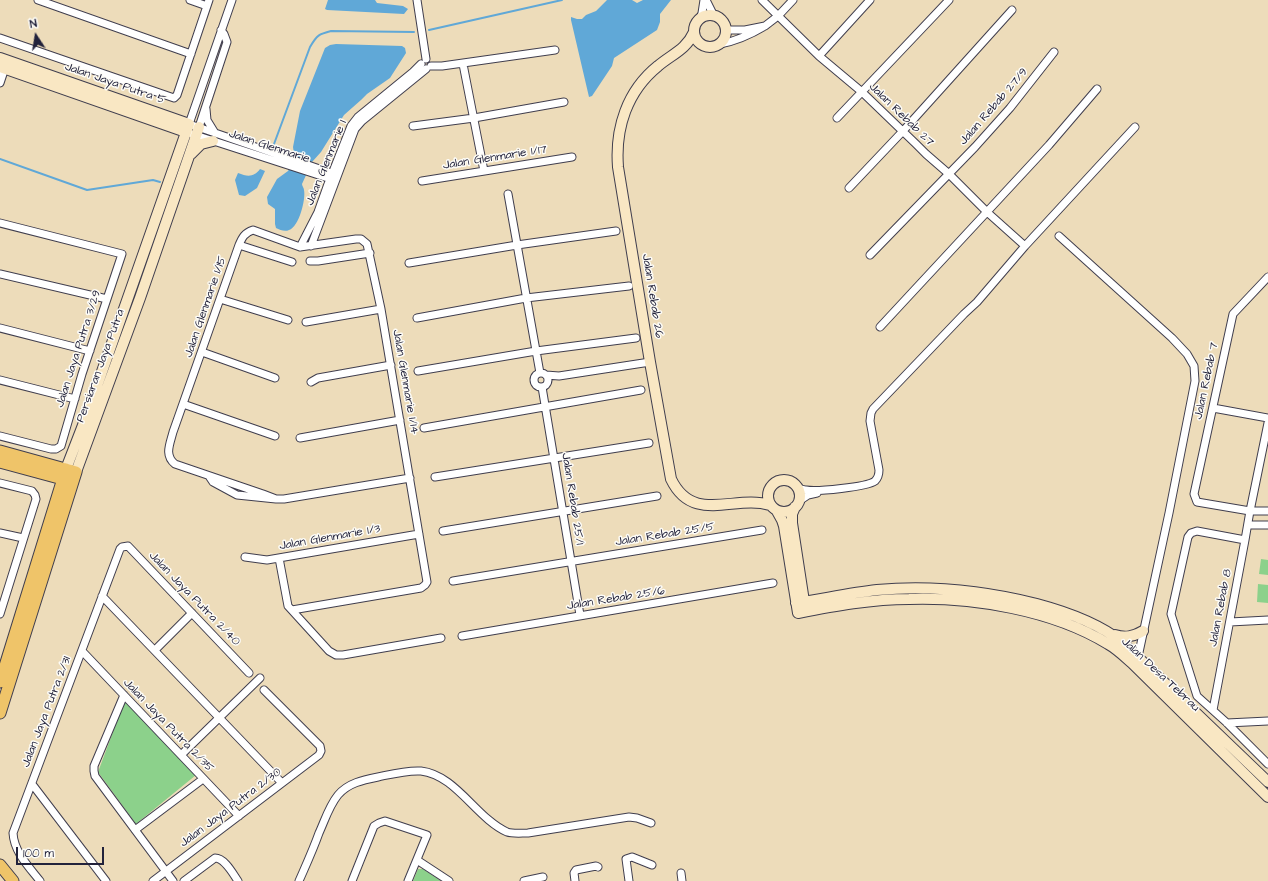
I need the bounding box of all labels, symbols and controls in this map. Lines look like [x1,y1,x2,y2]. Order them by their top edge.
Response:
north arrow [16,16,56,56]
text: N [28,16,38,32]
street label: Jalan Jaya Putra 5 [63,60,167,108]
street label: Jalan Rebab 27/9 [957,66,1031,148]
street label: Jalan Rebab 27 [865,80,937,150]
street label: Jalan Glenmarie 1 [303,118,351,208]
street label: Jalan Glenmarie [227,127,311,167]
street label: Jalan Glenmarie 1/17 [442,143,548,173]
street label: Jalan Rebab 26 [638,253,666,339]
street label: Jalan Glenmarie 1/15 [182,254,230,360]
street label: Jalan Jaya Putra 3/29 [53,288,105,410]
street label: Persiaran Jaya Putra [74,307,128,425]
street label: Jalan Glenmarie 1/14 [389,329,421,435]
street label: Jalan Rebab 7 [1192,341,1222,421]
street label: Jalan Rebab 25/1 [558,452,586,546]
street label: Jalan Rebab 25/5 [614,520,716,550]
street label: Jalan Glenmarie 1/3 [278,522,382,554]
street label: Jalan Jaya Putra 2/40 [145,549,243,649]
street label: Jalan Rebab 8 [1206,568,1236,648]
street label: Jalan Rebab 25/6 [566,584,666,614]
street label: Jalan Desa Tebrau [1118,635,1202,715]
street label: Jalan Jaya Putra 2/31 [19,655,75,769]
street label: Jalan Jaya Putra 2/35 [120,676,216,776]
street label: Jalan Jaya Putra 2/30 [177,765,285,851]
scale bar [18,839,106,865]
text: 100 m [23,845,54,862]

